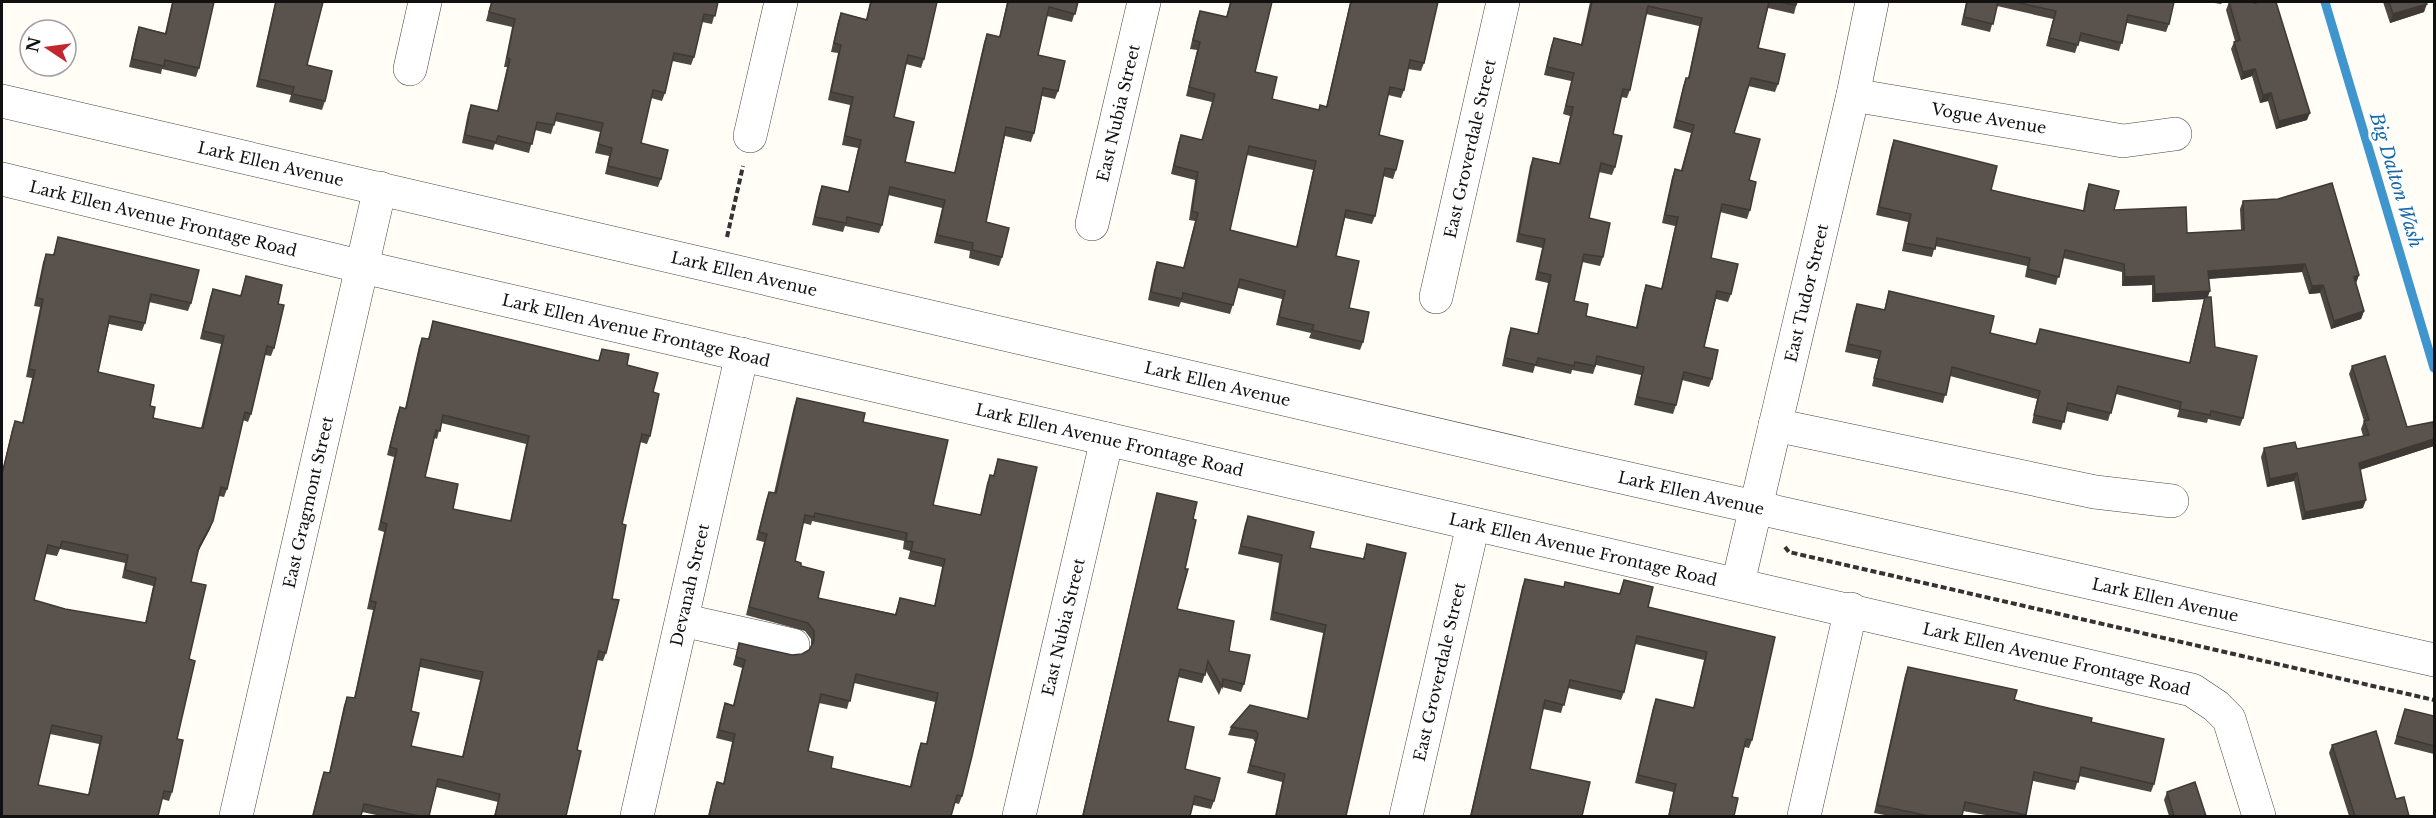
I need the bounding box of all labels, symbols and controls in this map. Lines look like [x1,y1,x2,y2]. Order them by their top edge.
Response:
north arrow [18,18,78,78]
text: N [22,35,45,54]
street label: East Nubia Street [1092,42,1144,184]
street label: East Groverdale Street [1440,57,1500,240]
street label: Vogue Avenue [1929,98,2048,138]
water label: Big Dalton Wash [2365,109,2427,250]
street label: Lark Ellen Avenue [196,137,346,190]
street label: Lark Ellen Avenue Frontage Road [28,176,299,261]
street label: East Tudor Street [1780,222,1832,364]
street label: Lark Ellen Avenue [669,247,819,300]
street label: Lark Ellen Avenue Frontage Road [500,290,772,371]
street label: Lark Ellen Avenue [1142,357,1293,410]
street label: Lark Ellen Avenue Frontage Road [974,399,1246,480]
street label: East Gragmont Street [279,414,337,590]
street label: Lark Ellen Avenue [1616,467,1766,519]
street label: Lark Ellen Avenue Frontage Road [1447,509,1719,590]
street label: Devanah Street [666,522,713,648]
street label: East Nubia Street [1037,556,1089,698]
street label: Lark Ellen Avenue [2090,573,2240,626]
street label: East Groverdale Street [1409,580,1469,763]
street label: Lark Ellen Avenue Frontage Road [1921,618,2193,699]

